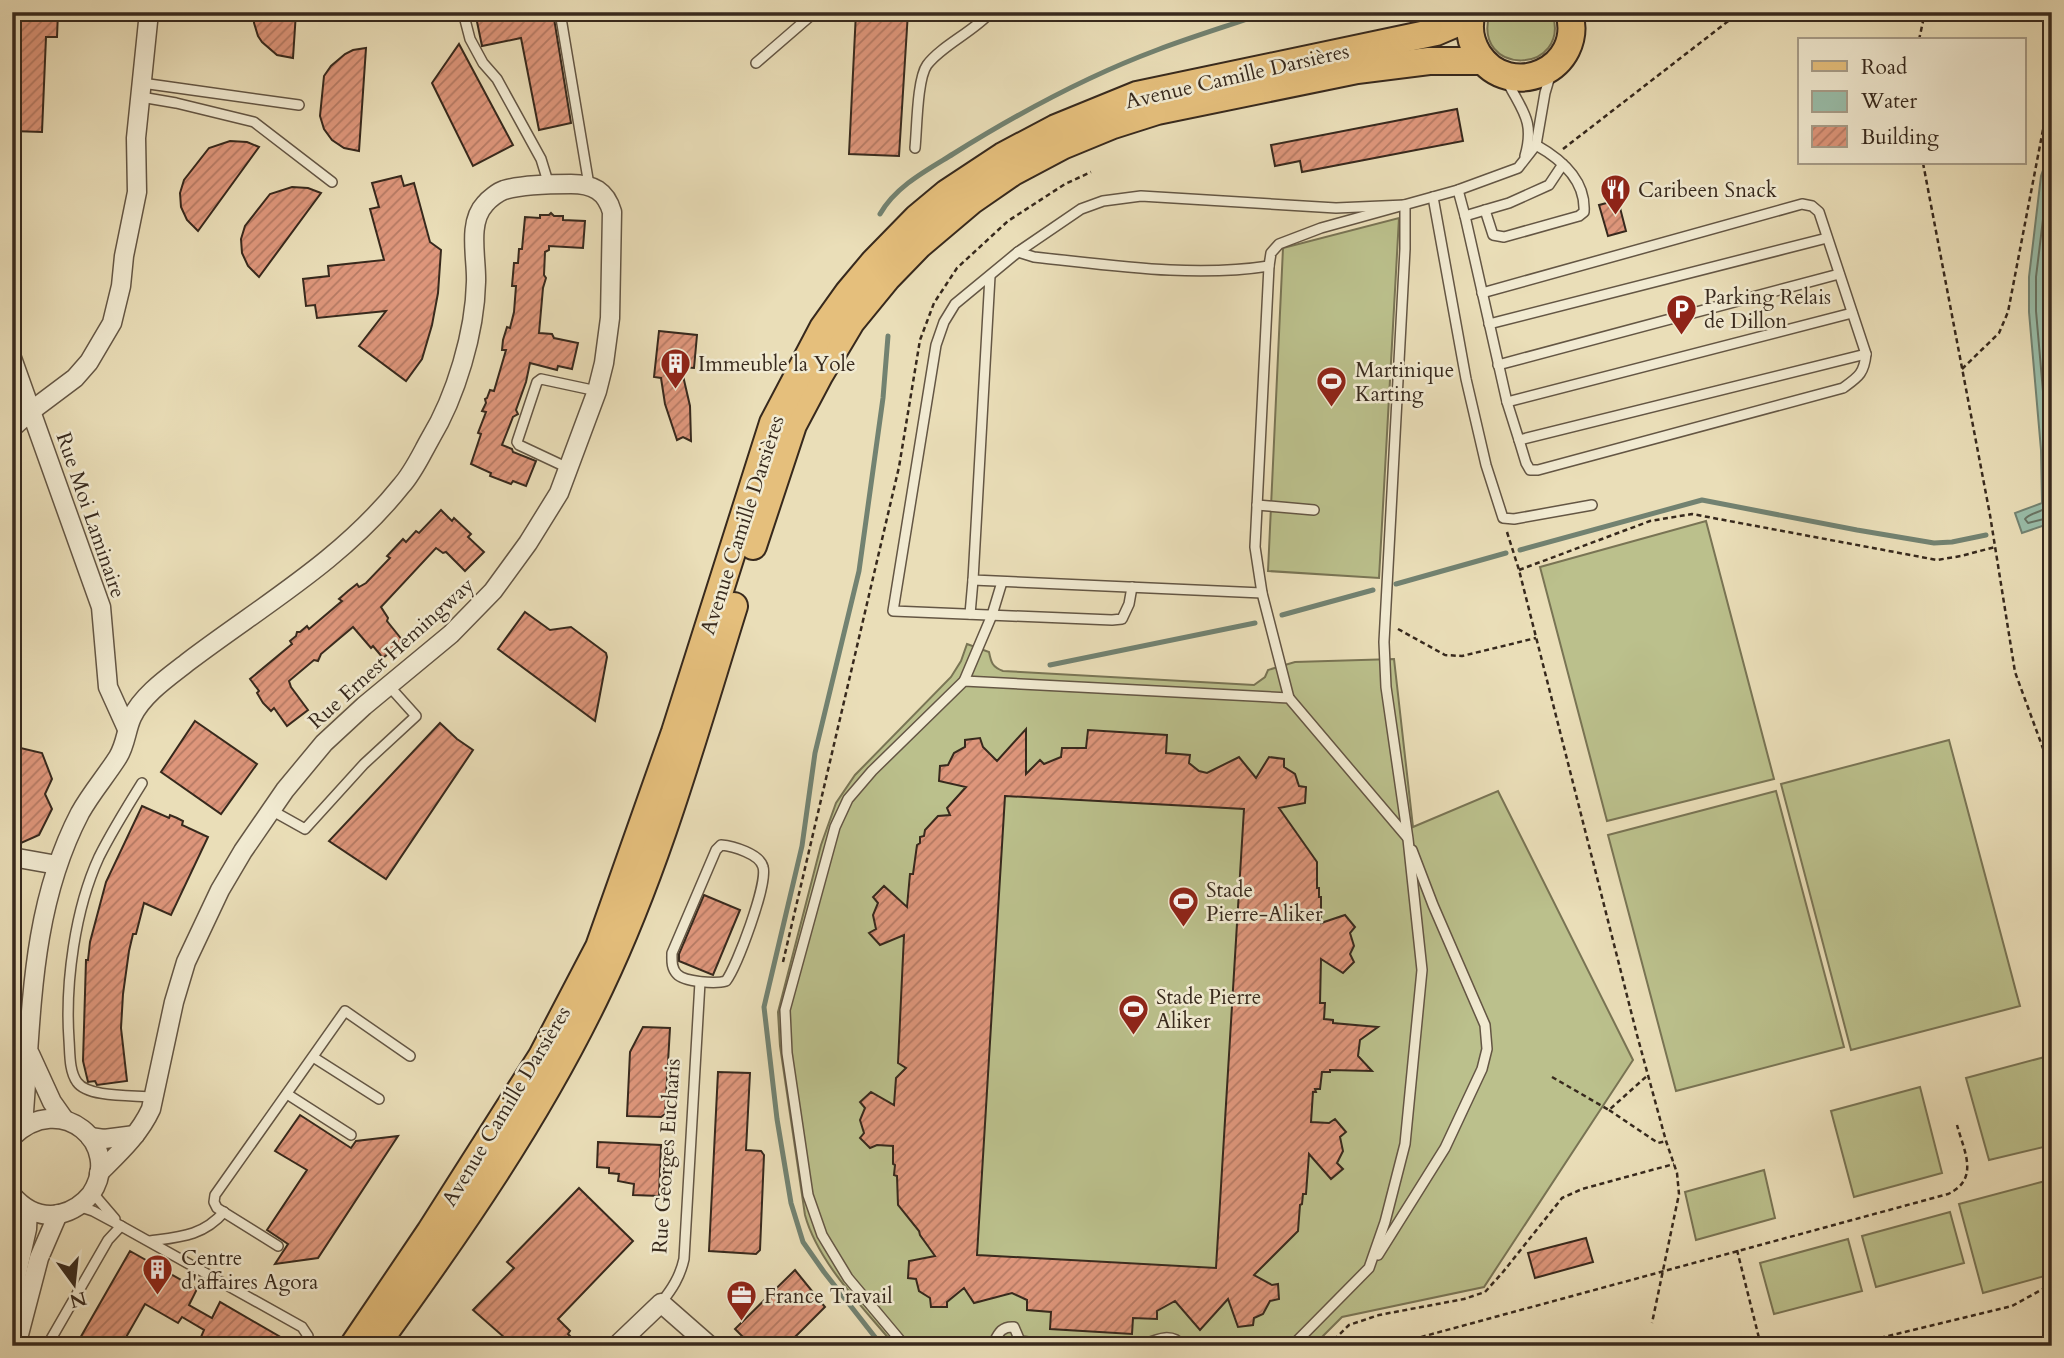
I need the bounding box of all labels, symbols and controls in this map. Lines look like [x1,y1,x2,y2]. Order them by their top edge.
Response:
street label: Avenue Camille Darsières [1122,37,1352,116]
legend [1798,38,2025,164]
text: Road [1861,53,1907,82]
text: Water [1860,87,1917,116]
text: Building [1861,123,1939,152]
restaurant icon: Caribeen Snack [1598,173,1632,217]
place label: Caribeen Snack [1638,176,1778,205]
place label: Parking Relais de Dillon [1704,283,1831,336]
parking icon: Parking Relais de Dillon [1664,292,1698,336]
building icon: Immeuble la Yole [658,347,692,391]
place label: Immeuble la Yole [698,350,855,379]
place label: Martinique Karting [1355,356,1454,409]
sports icon: Martinique Karting [1315,365,1349,409]
street label: Avenue Camille Darsières [693,412,792,638]
street label: Rue Moi Laminaire [49,428,132,602]
street label: Rue Ernest Hemingway [302,571,481,736]
place label: Stade Pierre-Aliker [1206,876,1323,929]
sports icon: Stade Pierre-Aliker [1166,885,1200,929]
place label: Stade Pierre Aliker [1156,983,1261,1036]
sports icon: Stade Pierre Aliker [1116,992,1150,1036]
street label: Avenue Camille Darsières [435,1001,578,1212]
street label: Rue Georges Eucharis [645,1057,688,1255]
place label: Centre d'affaires Agora [181,1244,318,1297]
north arrow [38,1250,108,1320]
building icon: Centre d'affaires Agora [141,1253,175,1297]
office icon: France Travail [724,1279,758,1323]
place label: France Travail [764,1282,892,1311]
text: N [66,1285,89,1314]

